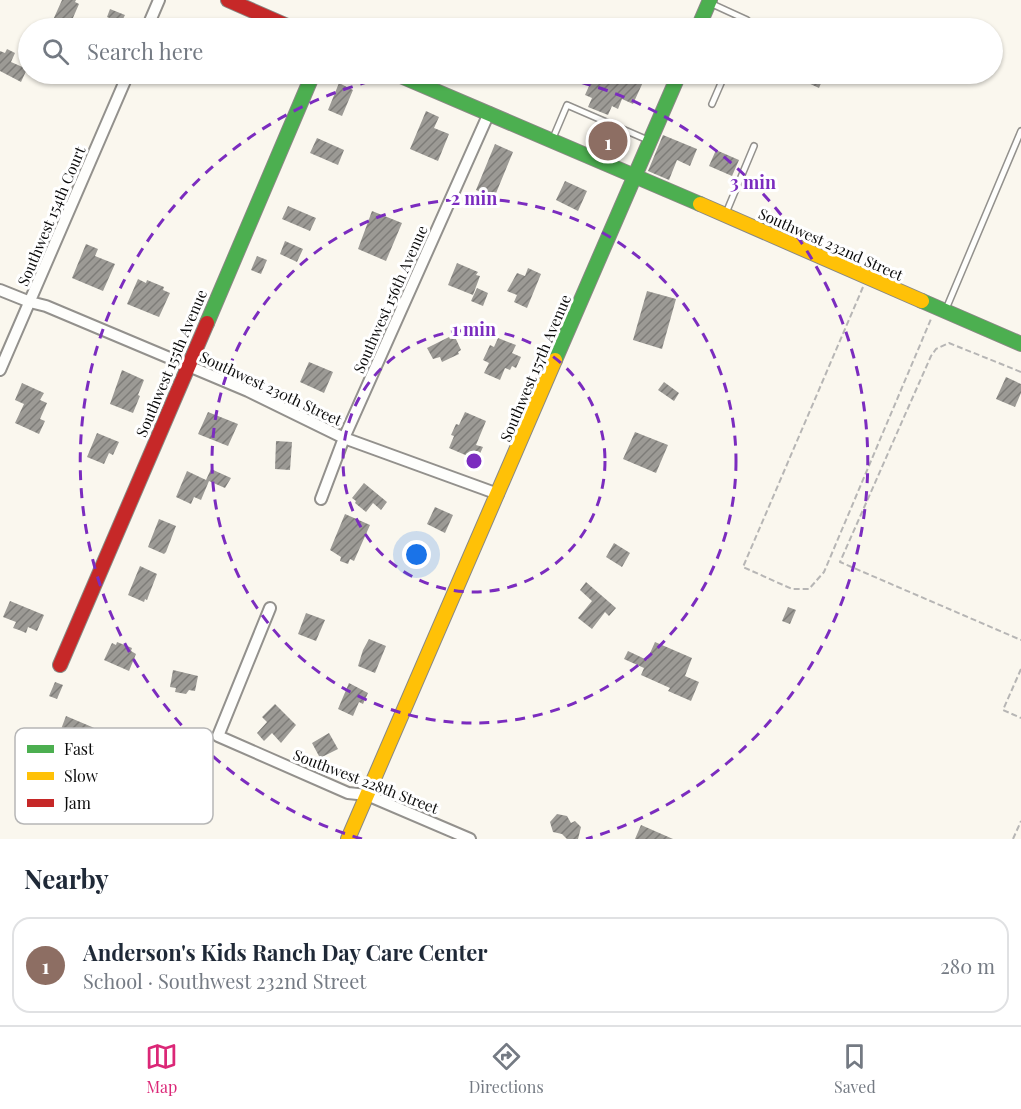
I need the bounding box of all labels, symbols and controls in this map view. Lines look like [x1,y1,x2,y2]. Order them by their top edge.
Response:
search box [18,18,1003,84]
icon: search [39,35,72,68]
text: Search here [87,36,203,66]
pin: 1 [588,118,628,164]
street label: Southwest 154th Court [13,143,90,289]
text: 3 min [730,170,776,194]
text: 2 min [451,186,497,210]
street label: Southwest 232nd Street [756,203,907,285]
street label: Southwest 156th Avenue [348,222,432,376]
street label: Southwest 155th Avenue [131,286,211,440]
street label: Southwest 157th Avenue [495,291,575,445]
text: 1 min [452,317,496,341]
street label: Southwest 230th Street [197,346,346,430]
centre of rings [464,451,484,471]
your location [402,540,431,569]
legend [15,728,213,824]
text: Fast [64,738,94,759]
street label: Southwest 228th Street [291,744,442,818]
text: Slow [64,765,99,786]
text: Jam [63,792,91,813]
text: Nearby [24,861,109,896]
text: Anderson's Kids Ranch Day Care Center [83,937,487,967]
text: 1 [42,952,49,979]
text: 280 m [940,952,995,979]
text: School · Southwest 232nd Street [83,967,366,994]
tab: Map [145,1040,178,1097]
tab: Directions [469,1040,544,1097]
tab: Saved [834,1040,876,1097]

